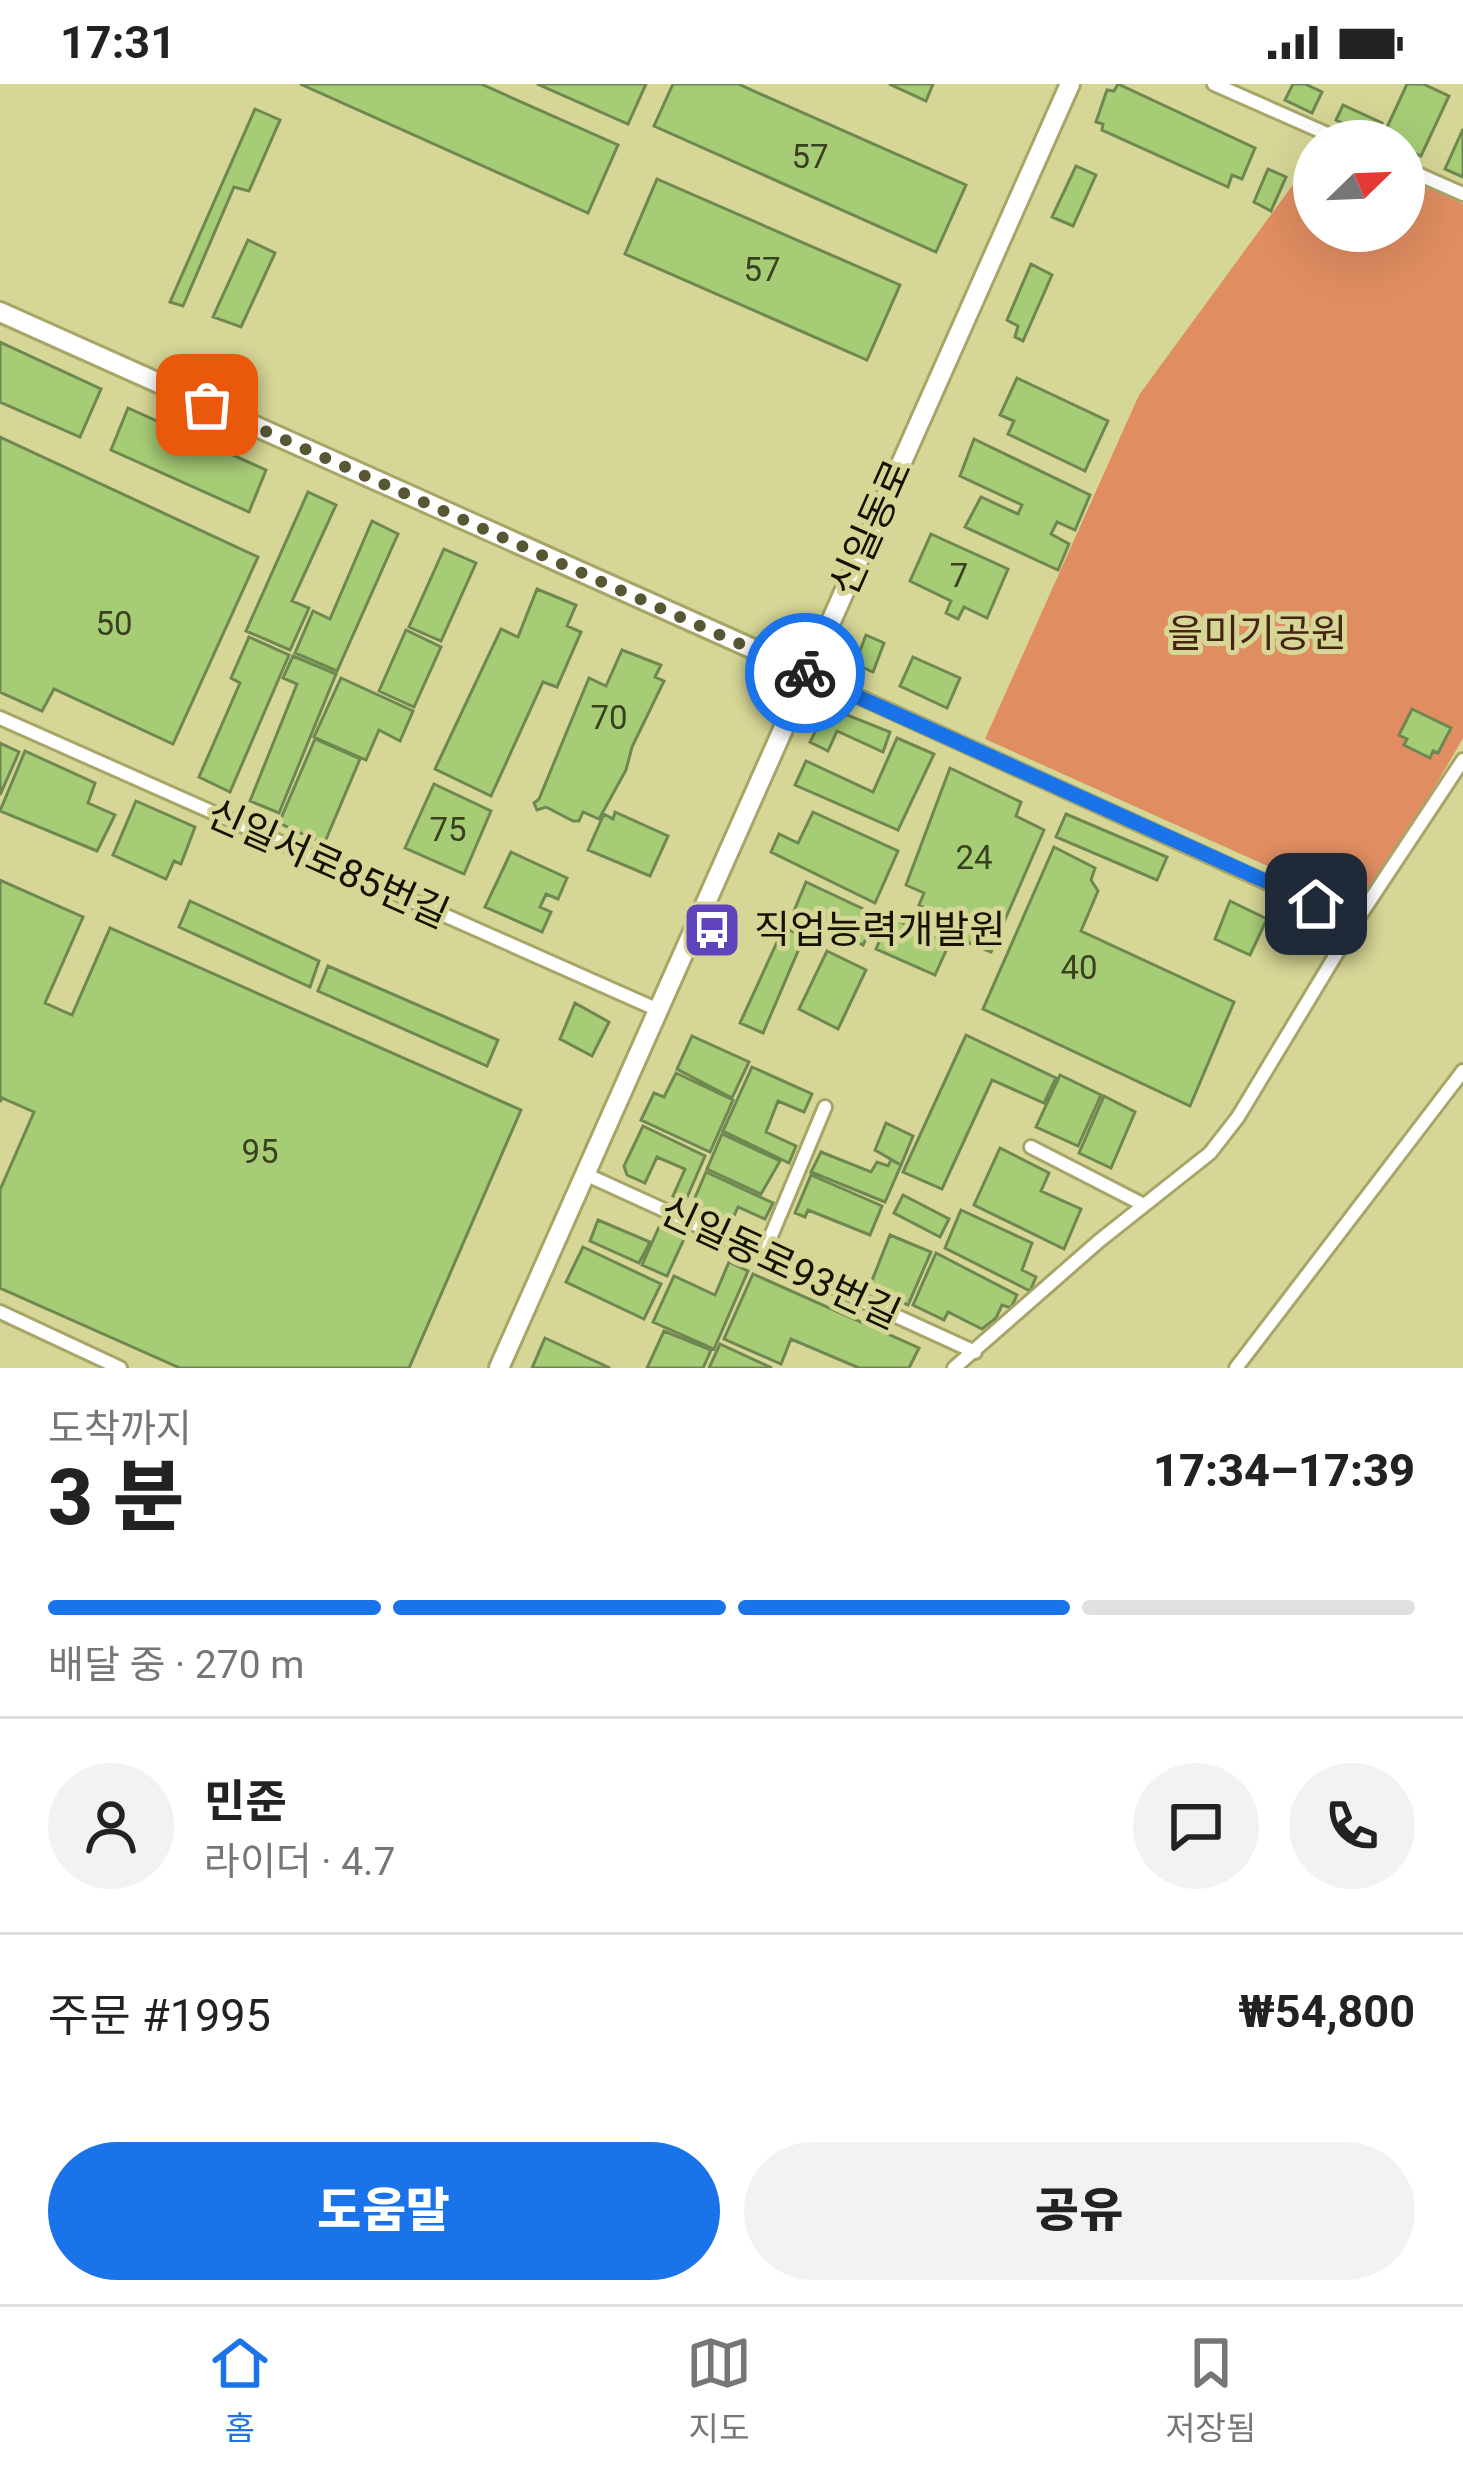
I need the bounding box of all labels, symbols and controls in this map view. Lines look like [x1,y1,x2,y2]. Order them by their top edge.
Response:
text: 17:31 [60,16,176,69]
north arrow [1293,120,1425,252]
map controls [1293,120,1425,252]
house number: 57 [791,137,829,176]
house number: 57 [743,250,781,289]
pin [156,354,258,456]
icon: bag [174,372,240,438]
street label: 신일동로 [821,453,921,603]
house number: 7 [950,556,968,595]
house number: 50 [95,604,133,643]
park label: 을미기공원 [1167,611,1347,657]
courier [745,613,865,733]
icon: bike [772,640,838,706]
house number: 70 [590,698,628,737]
street label: 신일서로85번길 [200,790,456,938]
house number: 75 [429,810,467,849]
house number: 24 [955,838,993,877]
pin [1265,853,1367,955]
icon: home [1283,871,1349,937]
bus stop icon: 직업능력개발원 [681,899,743,961]
place label: 직업능력개발원 [754,907,1005,953]
house number: 40 [1060,948,1098,987]
house number: 95 [241,1132,279,1171]
street label: 신일동로93번길 [653,1187,907,1339]
text: 도착까지 [48,1406,192,1452]
text: 17:34–17:39 [1153,1444,1415,1497]
text: 3 분 [48,1452,184,1543]
text: 배달 중 · 270 m [48,1642,304,1688]
button: person [48,1763,174,1889]
button: chat [1133,1763,1259,1889]
button: phone [1289,1763,1415,1889]
text: 민준 [204,1775,287,1828]
text: 라이더 · 4.7 [204,1839,395,1885]
text: ₩54,800 [1238,1985,1415,2038]
text: 주문 #1995 [48,1989,271,2042]
button: 도움말 [48,2142,720,2280]
button: 공유 [744,2142,1415,2280]
tab: 홈 [207,2330,273,2450]
tab: 지도 [686,2330,752,2450]
tab: 저장됨 [1165,2330,1256,2450]

